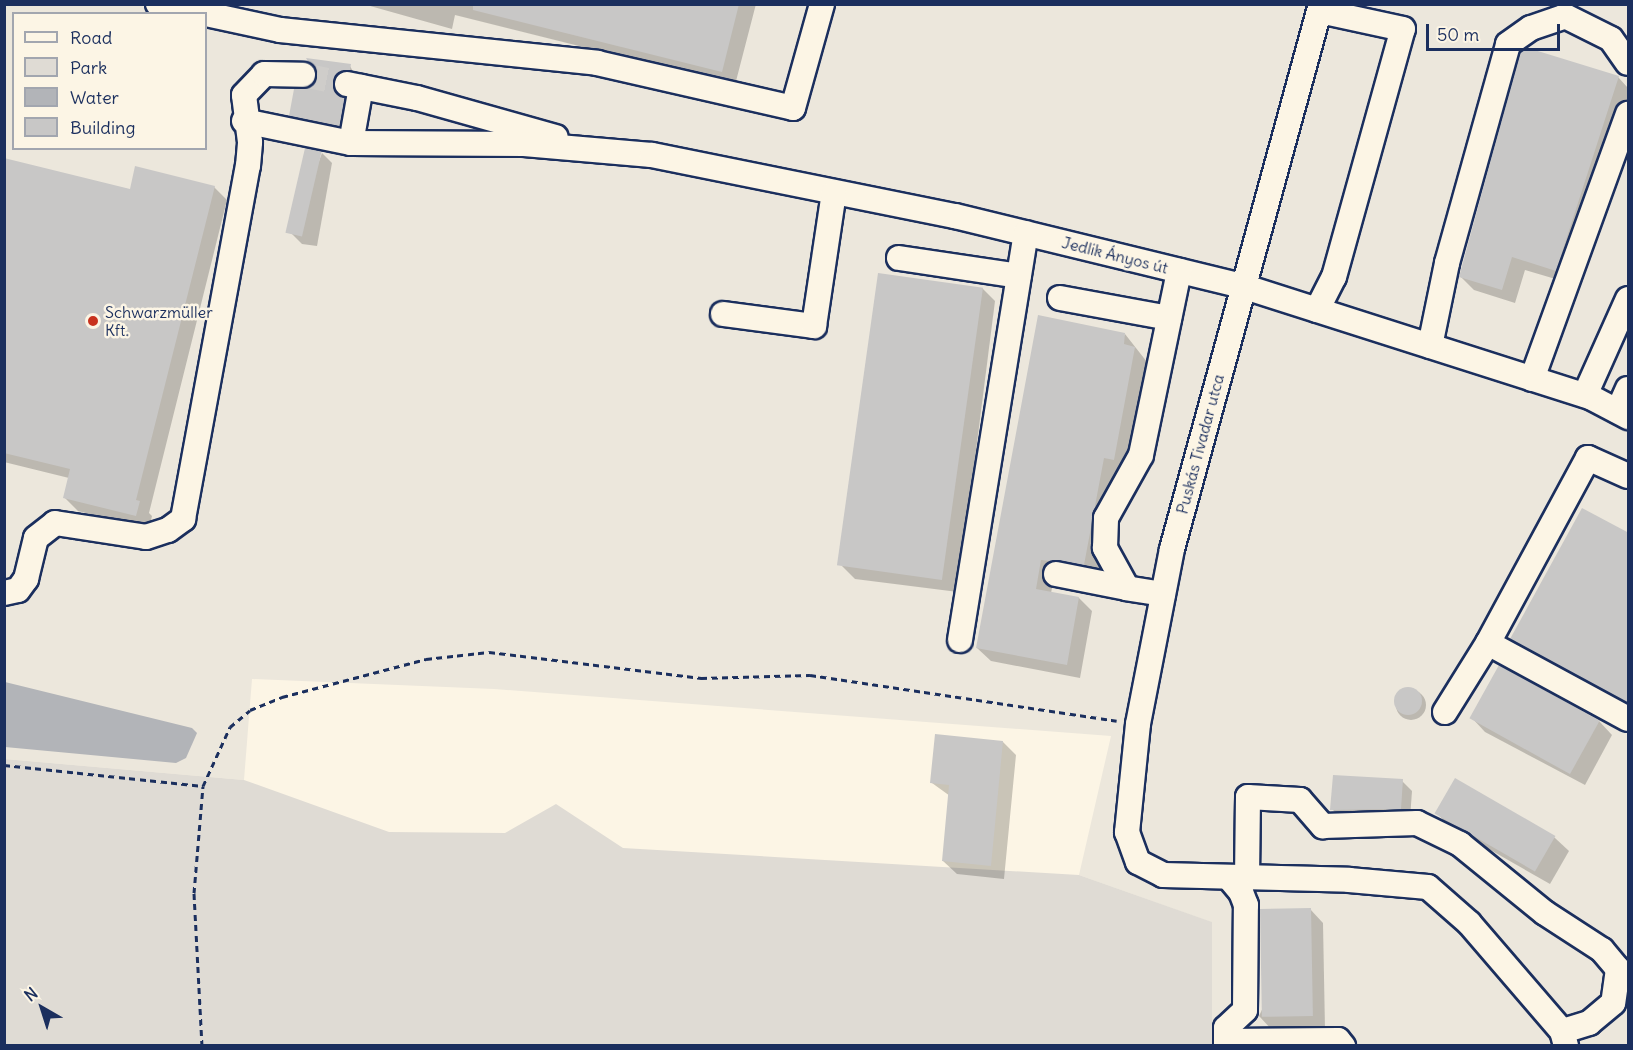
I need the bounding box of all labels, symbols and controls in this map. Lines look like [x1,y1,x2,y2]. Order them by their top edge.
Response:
legend [12,12,207,150]
scale bar [1429,12,1562,50]
text: 50 m [1437,23,1479,46]
text: Road [70,26,112,49]
text: Park [70,56,107,79]
text: Water [70,86,119,109]
text: Building [70,116,135,139]
street label: Jedlik Ányos út [1060,233,1170,277]
place label: Schwarzmüller Kft. [105,302,213,340]
marker: Schwarzmüller Kft. [86,314,100,328]
street label: Puskás Tivadar utca [1172,372,1228,516]
north arrow [12,978,72,1038]
text: N [20,983,41,1005]

